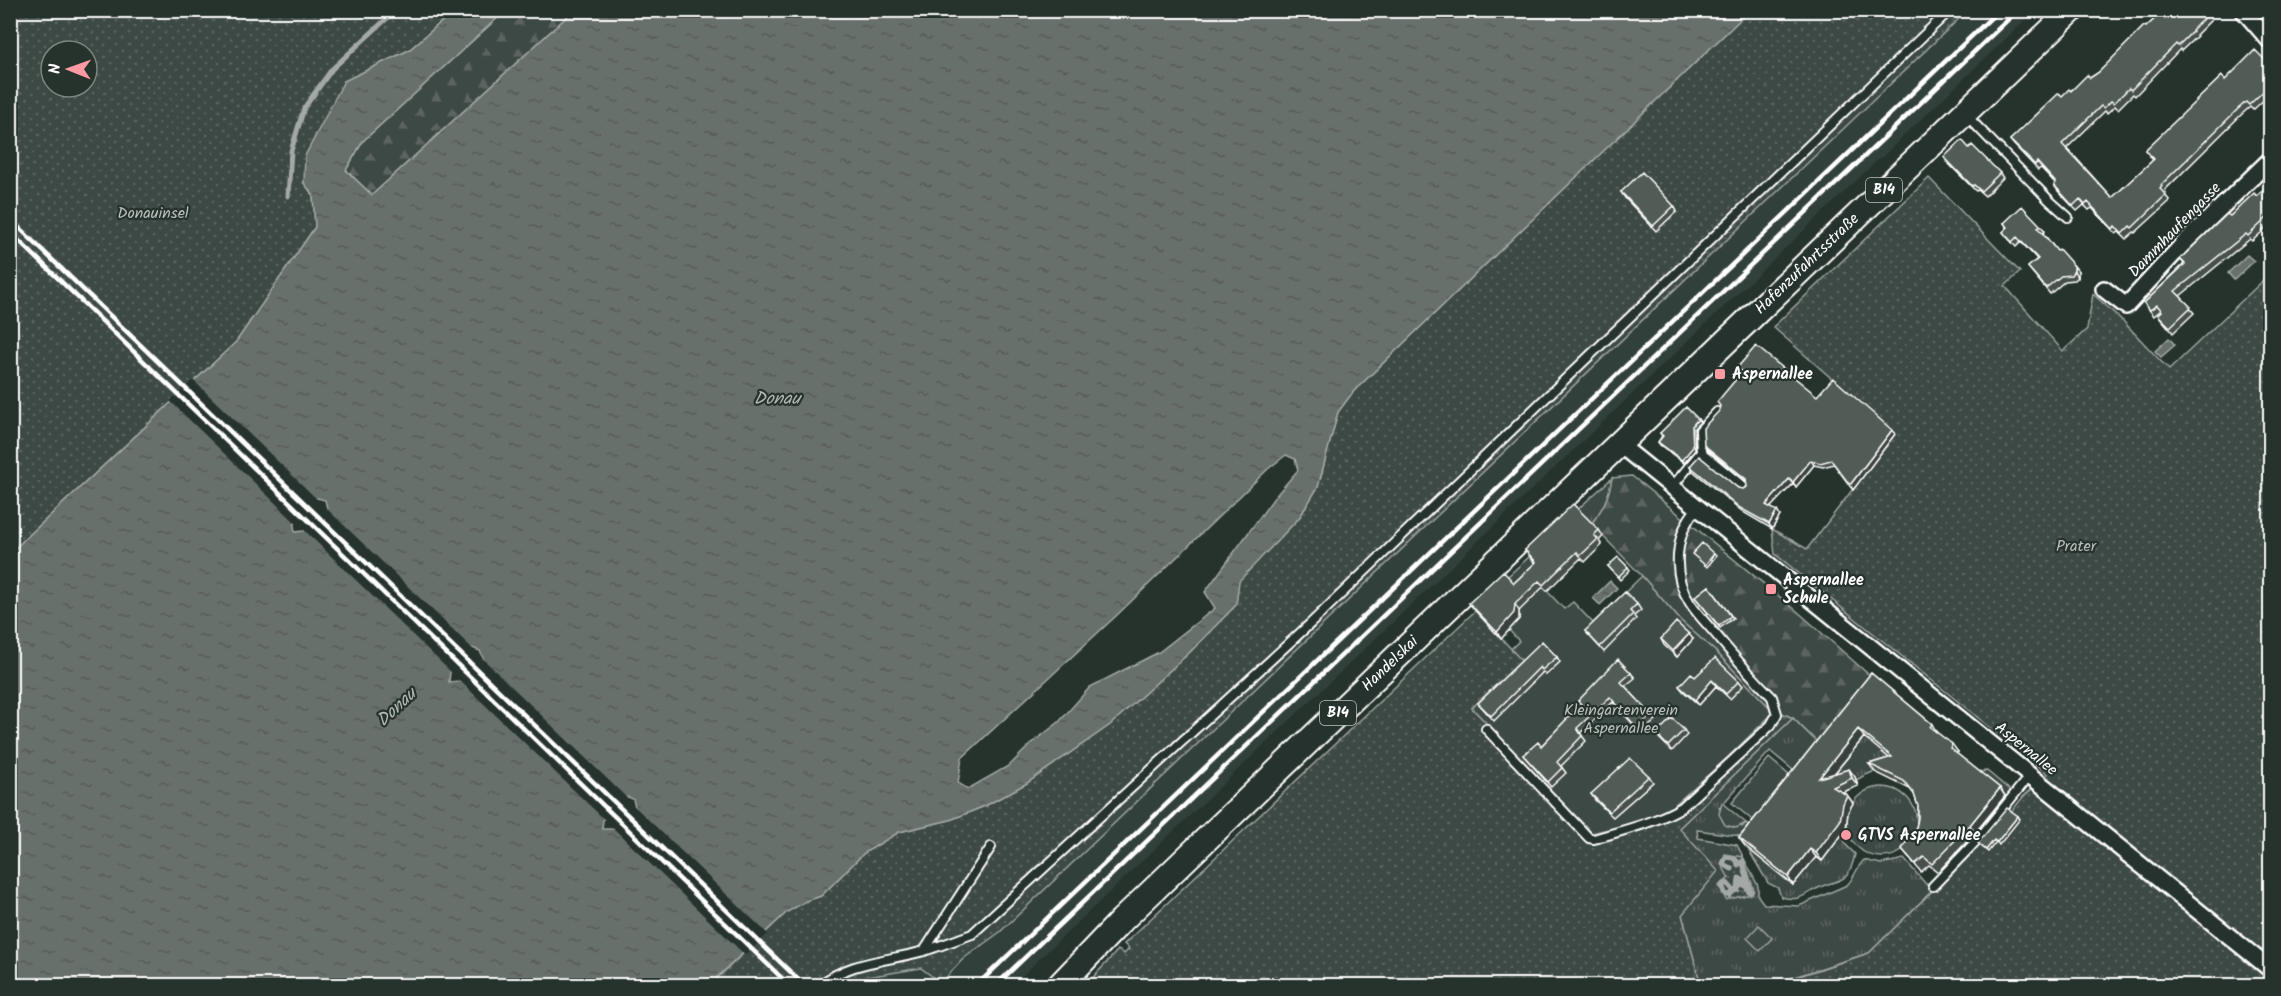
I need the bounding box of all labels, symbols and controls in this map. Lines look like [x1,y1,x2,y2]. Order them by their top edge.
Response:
north arrow [39,39,99,99]
text: N [43,63,68,74]
street label: Dammhaufengasse [2123,176,2227,284]
road number: B14 [1866,178,1902,202]
park label: Donauinsel [117,201,189,226]
street label: Hafenzufahrtsstraße [1749,207,1865,321]
place label: Aspernallee [1732,362,1813,387]
marker: Aspernallee [1713,367,1727,381]
water label: Donau [754,385,803,414]
park label: Prater [2056,534,2098,559]
place label: Aspernallee Schule [1783,568,1864,611]
marker: Aspernallee Schule [1764,582,1778,596]
street label: Handelskai [1356,629,1425,698]
water label: Donau [370,680,426,734]
park label: Kleingartenverein Aspernallee [1564,698,1678,741]
road number: B14 [1320,701,1356,725]
street label: Aspernallee [1989,716,2063,782]
place label: GTVS Aspernallee [1858,823,1981,848]
marker: GTVS Aspernallee [1839,828,1853,842]

